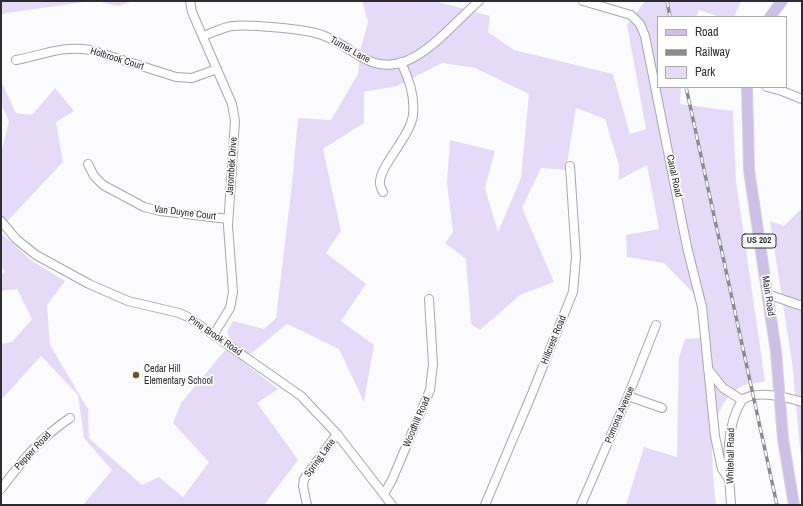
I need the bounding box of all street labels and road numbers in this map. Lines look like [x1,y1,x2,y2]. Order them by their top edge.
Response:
street label: Turner Lane [328,34,372,66]
street label: Holbrook Court [89,45,145,73]
street label: Jarombek Drive [224,137,240,195]
street label: Canal Road [664,154,684,198]
street label: Van Duyne Court [153,203,217,223]
road number: US 202 [742,234,776,248]
street label: Main Road [759,275,777,317]
street label: Pine Brook Road [186,314,244,358]
street label: Hillcrest Road [539,314,569,366]
street label: Pomona Avenue [603,385,637,445]
street label: Woodhill Road [401,395,433,449]
street label: Whitehall Road [725,428,737,484]
street label: Pepper Road [12,429,54,473]
street label: Spring Lane [302,436,338,480]

